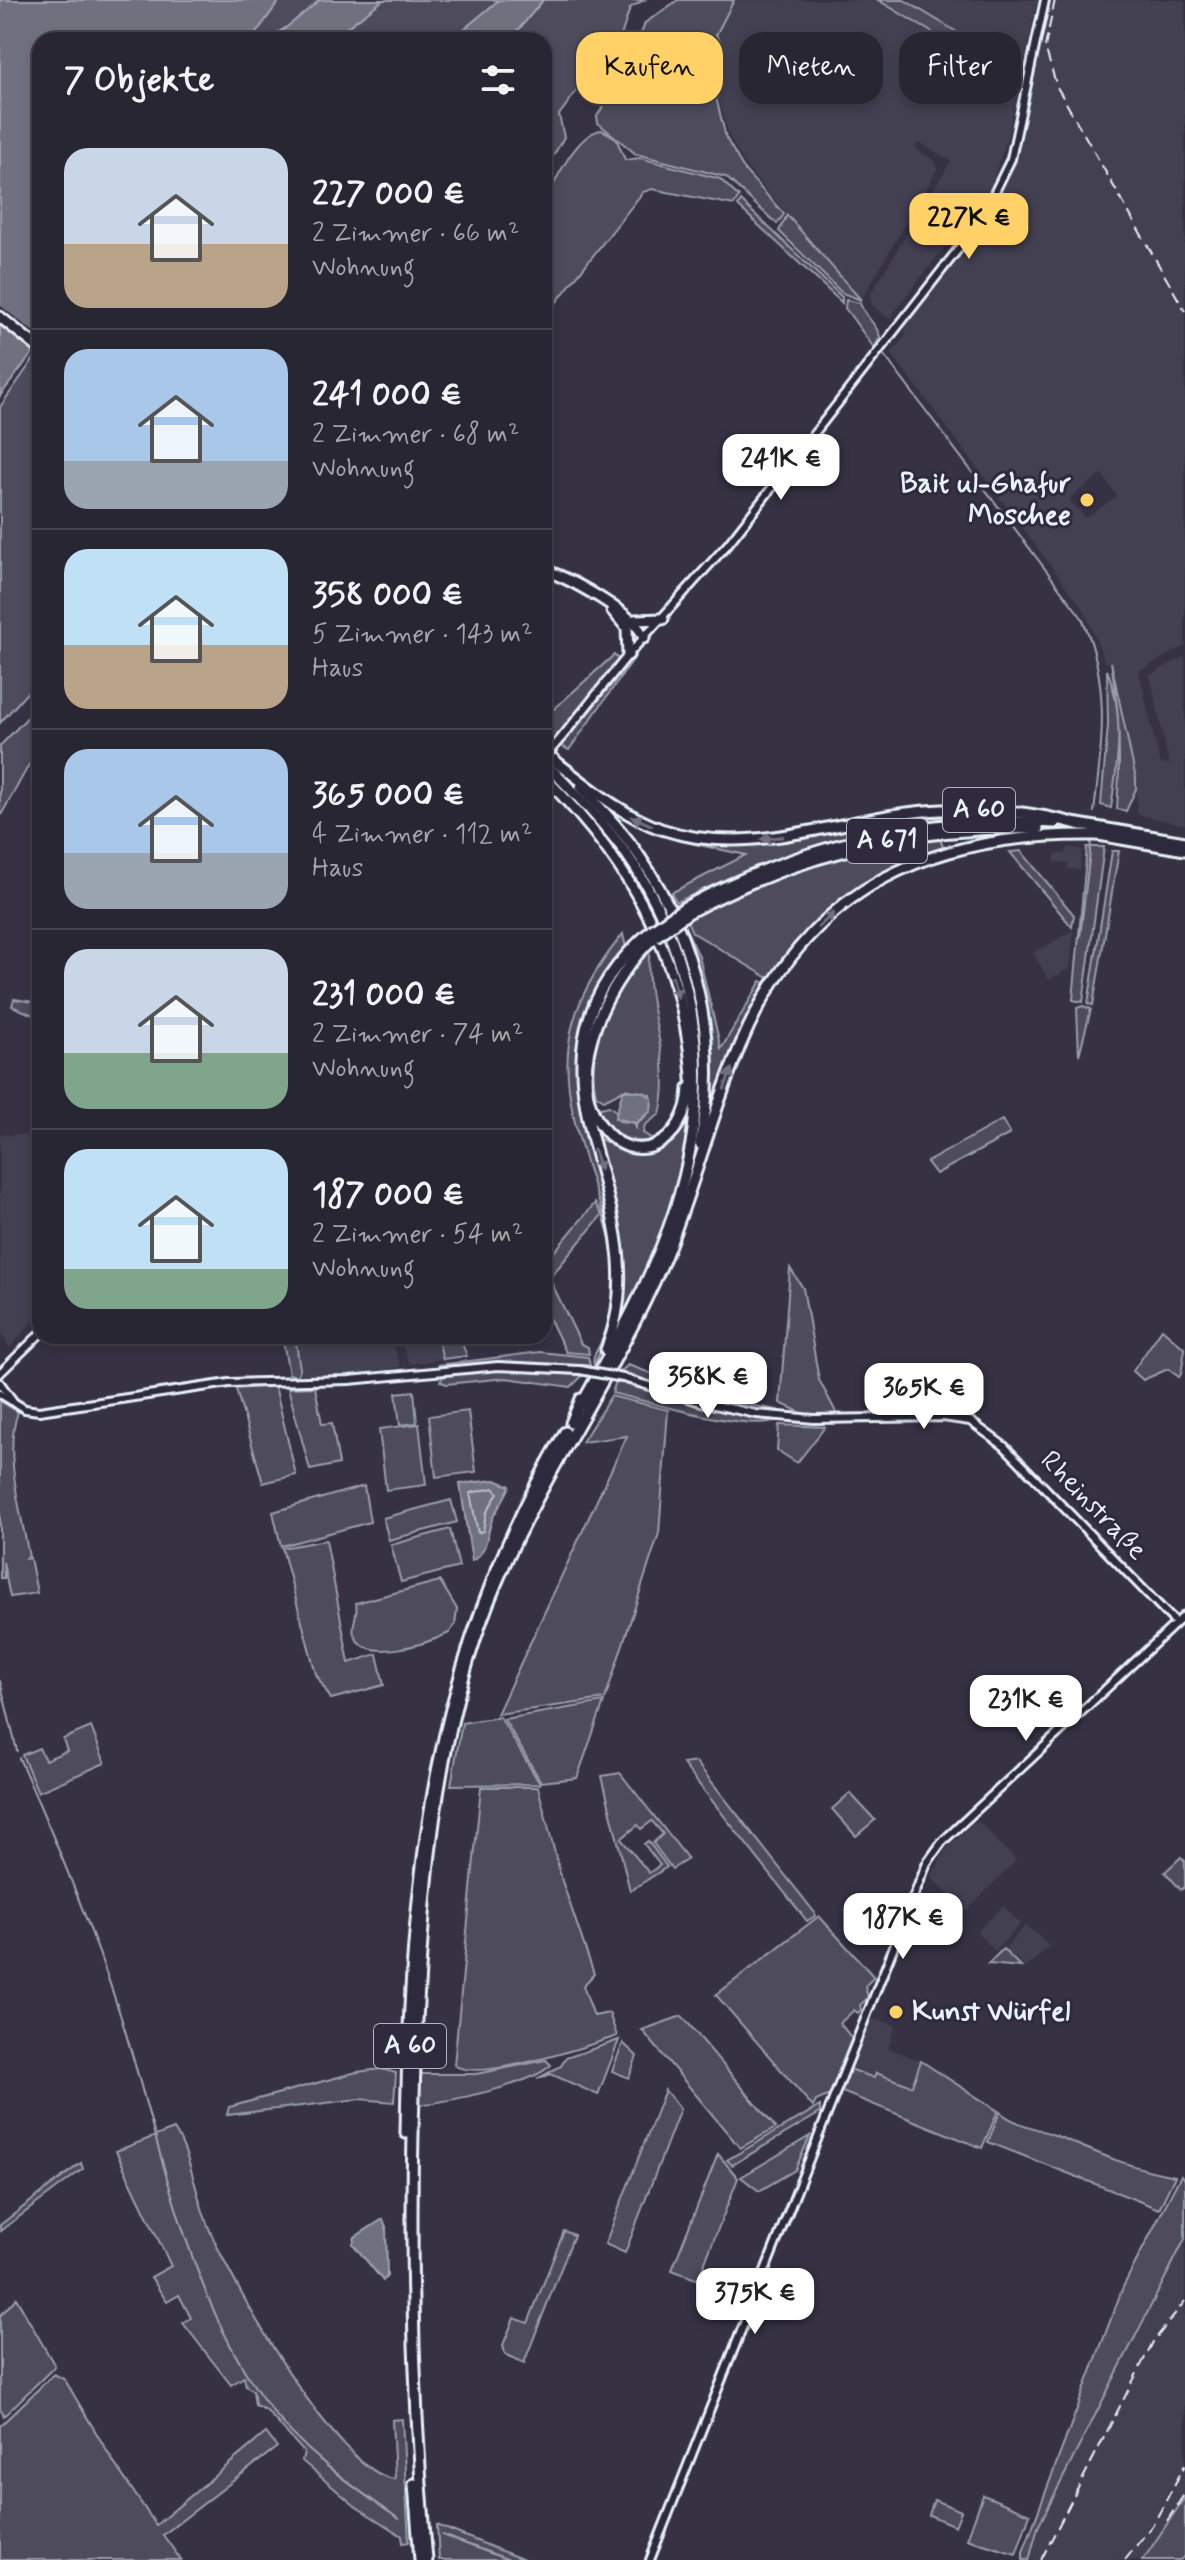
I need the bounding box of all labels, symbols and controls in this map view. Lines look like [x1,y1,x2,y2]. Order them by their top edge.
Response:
chip: Kaufen [576,32,723,104]
chip: Mieten [739,32,883,104]
chip: Filter [899,32,1021,104]
text: 7 Objekte [64,58,214,103]
icon: filters [476,58,520,102]
text: 227 000 € [312,172,465,217]
icon: home [128,180,224,276]
pin: 227K € [904,193,1034,261]
text: 227K € [927,202,1011,236]
text: 2 Zimmer · 66 m² [312,217,519,251]
text: Wohnung [312,251,415,285]
text: 241 000 € [312,373,462,418]
icon: home [128,381,224,477]
text: 2 Zimmer · 68 m² [312,418,519,452]
pin: 241K € [716,434,846,502]
text: 241K € [740,443,822,477]
text: Wohnung [312,452,415,486]
place label: Bait ul-Ghafur Moschee [900,466,1071,535]
marker: Bait ul-Ghafur Moschee [1078,491,1096,509]
text: 358 000 € [312,573,463,618]
icon: home [128,581,224,677]
text: 5 Zimmer · 143 m² [312,618,533,652]
text: Haus [312,652,363,686]
text: 365 000 € [312,773,465,818]
icon: home [128,781,224,877]
road number: A 60 [943,788,1015,832]
one-way arrow [631,814,654,827]
text: 4 Zimmer · 112 m² [312,818,532,852]
road number: A 671 [847,819,927,863]
one-way arrow [760,832,785,845]
text: Haus [312,852,363,886]
one-way arrow [816,912,835,930]
text: 231 000 € [312,973,456,1018]
one-way arrow [669,974,681,999]
icon: home [128,981,224,1077]
text: 2 Zimmer · 74 m² [312,1018,523,1052]
text: Wohnung [312,1052,415,1086]
one-way arrow [722,1066,735,1090]
one-way arrow [591,1149,604,1173]
text: 187 000 € [312,1173,464,1218]
icon: home [128,1181,224,1277]
text: 2 Zimmer · 54 m² [312,1218,523,1252]
text: Wohnung [312,1252,415,1286]
pin: 358K € [643,1352,773,1420]
text: 358K € [667,1361,749,1395]
pin: 365K € [859,1363,989,1431]
text: 365K € [882,1372,966,1406]
street label: Rheinstraße [1031,1443,1155,1569]
pin: 231K € [961,1675,1091,1743]
text: 231K € [988,1684,1064,1718]
pin: 187K € [838,1893,968,1961]
text: 187K € [862,1902,944,1936]
place label: Kunst Würfel [912,1994,1071,2031]
marker: Kunst Würfel [887,2003,905,2021]
road number: A 60 [374,2024,446,2068]
pin: 375K € [690,2268,820,2336]
text: 375K € [714,2277,796,2311]

